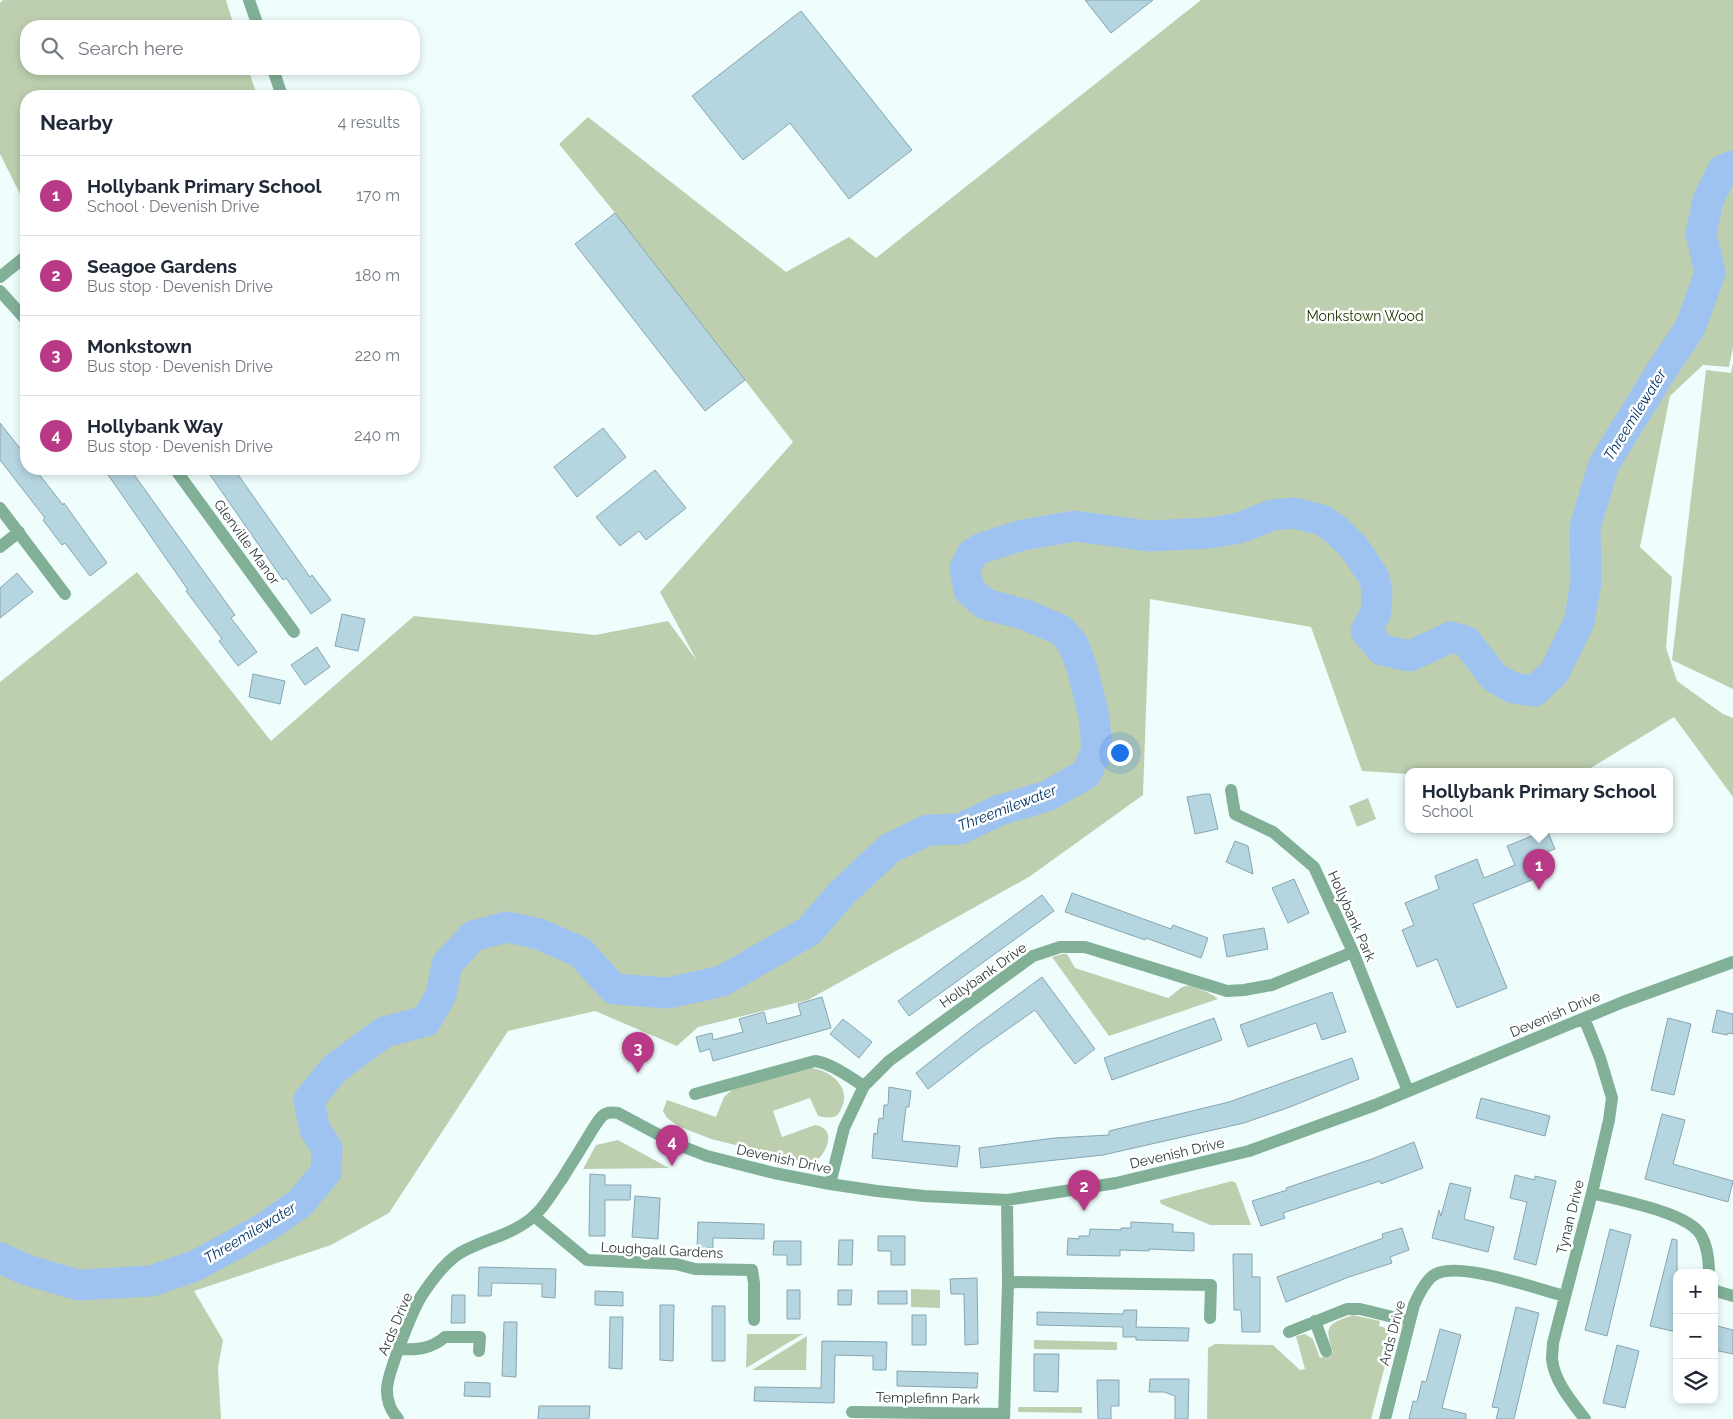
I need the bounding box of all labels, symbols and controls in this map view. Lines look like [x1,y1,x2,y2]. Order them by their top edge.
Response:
search box [20,20,420,75]
icon: search [38,34,66,62]
text: Search here [78,37,184,59]
text: Nearby [40,110,113,135]
text: 4 results [338,113,400,132]
text: Hollybank Primary School [87,175,322,197]
text: 1 [52,186,60,205]
text: 170 m [356,186,400,205]
text: School · Devenish Drive [87,197,259,216]
text: Seagoe Gardens [87,255,237,277]
text: 2 [51,266,61,285]
text: 180 m [355,266,400,285]
text: Bus stop · Devenish Drive [87,277,273,296]
park label: Monkstown Wood [1306,308,1424,324]
text: Monkstown [87,335,192,357]
text: 3 [52,346,60,365]
text: 220 m [355,346,400,365]
text: Bus stop · Devenish Drive [87,357,273,376]
water label: Threemilewater [1600,365,1671,464]
text: Hollybank Way [87,415,223,437]
text: 4 [51,426,61,445]
text: 240 m [354,426,400,445]
text: Bus stop · Devenish Drive [87,437,273,456]
street label: Glenville Manor [211,496,283,588]
your location [1107,740,1133,766]
popup [1405,768,1673,833]
text: Hollybank Primary School [1422,780,1656,802]
water label: Threemilewater [955,781,1060,835]
text: School [1422,802,1473,821]
pin: 1 [1523,849,1555,890]
street label: Hollybank Park [1325,868,1379,964]
street label: Hollybank Drive [936,939,1030,1011]
street label: Devenish Drive [1507,988,1603,1040]
pin: 3 [622,1032,654,1073]
pin: 4 [656,1125,688,1166]
street label: Devenish Drive [1128,1134,1226,1172]
street label: Devenish Drive [735,1141,833,1177]
pin: 2 [1068,1170,1100,1211]
street label: Tynan Drive [1553,1178,1587,1256]
water label: Threemilewater [201,1198,300,1268]
street label: Loughgall Gardens [600,1239,724,1261]
map controls [1673,1269,1718,1404]
button: + [1673,1269,1718,1314]
street label: Ards Drive [375,1290,415,1358]
street label: Ards Drive [1376,1299,1408,1367]
button: − [1673,1314,1718,1359]
button: layers [1673,1359,1718,1404]
street label: Templefinn Park [876,1389,981,1407]

